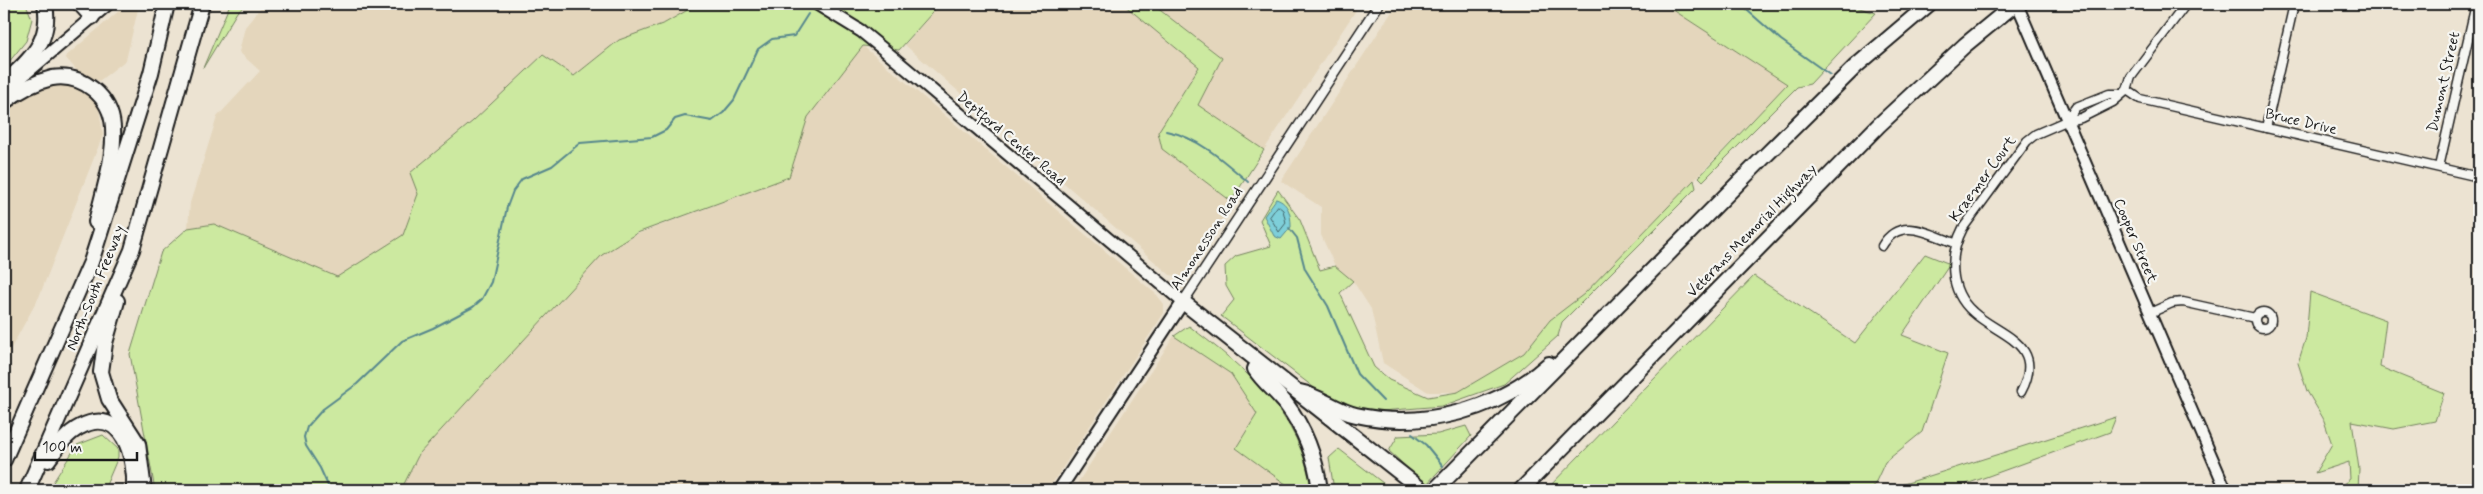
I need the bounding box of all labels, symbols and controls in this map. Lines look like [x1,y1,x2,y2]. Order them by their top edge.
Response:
street label: Dumont Street [2423,30,2465,134]
street label: Deptford Center Road [951,87,1070,192]
street label: Bruce Drive [2263,104,2339,140]
street label: Kraemer Court [1945,132,2021,226]
street label: Veterans Memorial Highway [1683,159,1822,303]
street label: Almonesson Road [1166,183,1248,295]
street label: Cooper Street [2108,195,2162,287]
street label: North-South Freeway [62,222,130,354]
scale bar [35,429,138,461]
text: 100 m [42,438,82,458]

